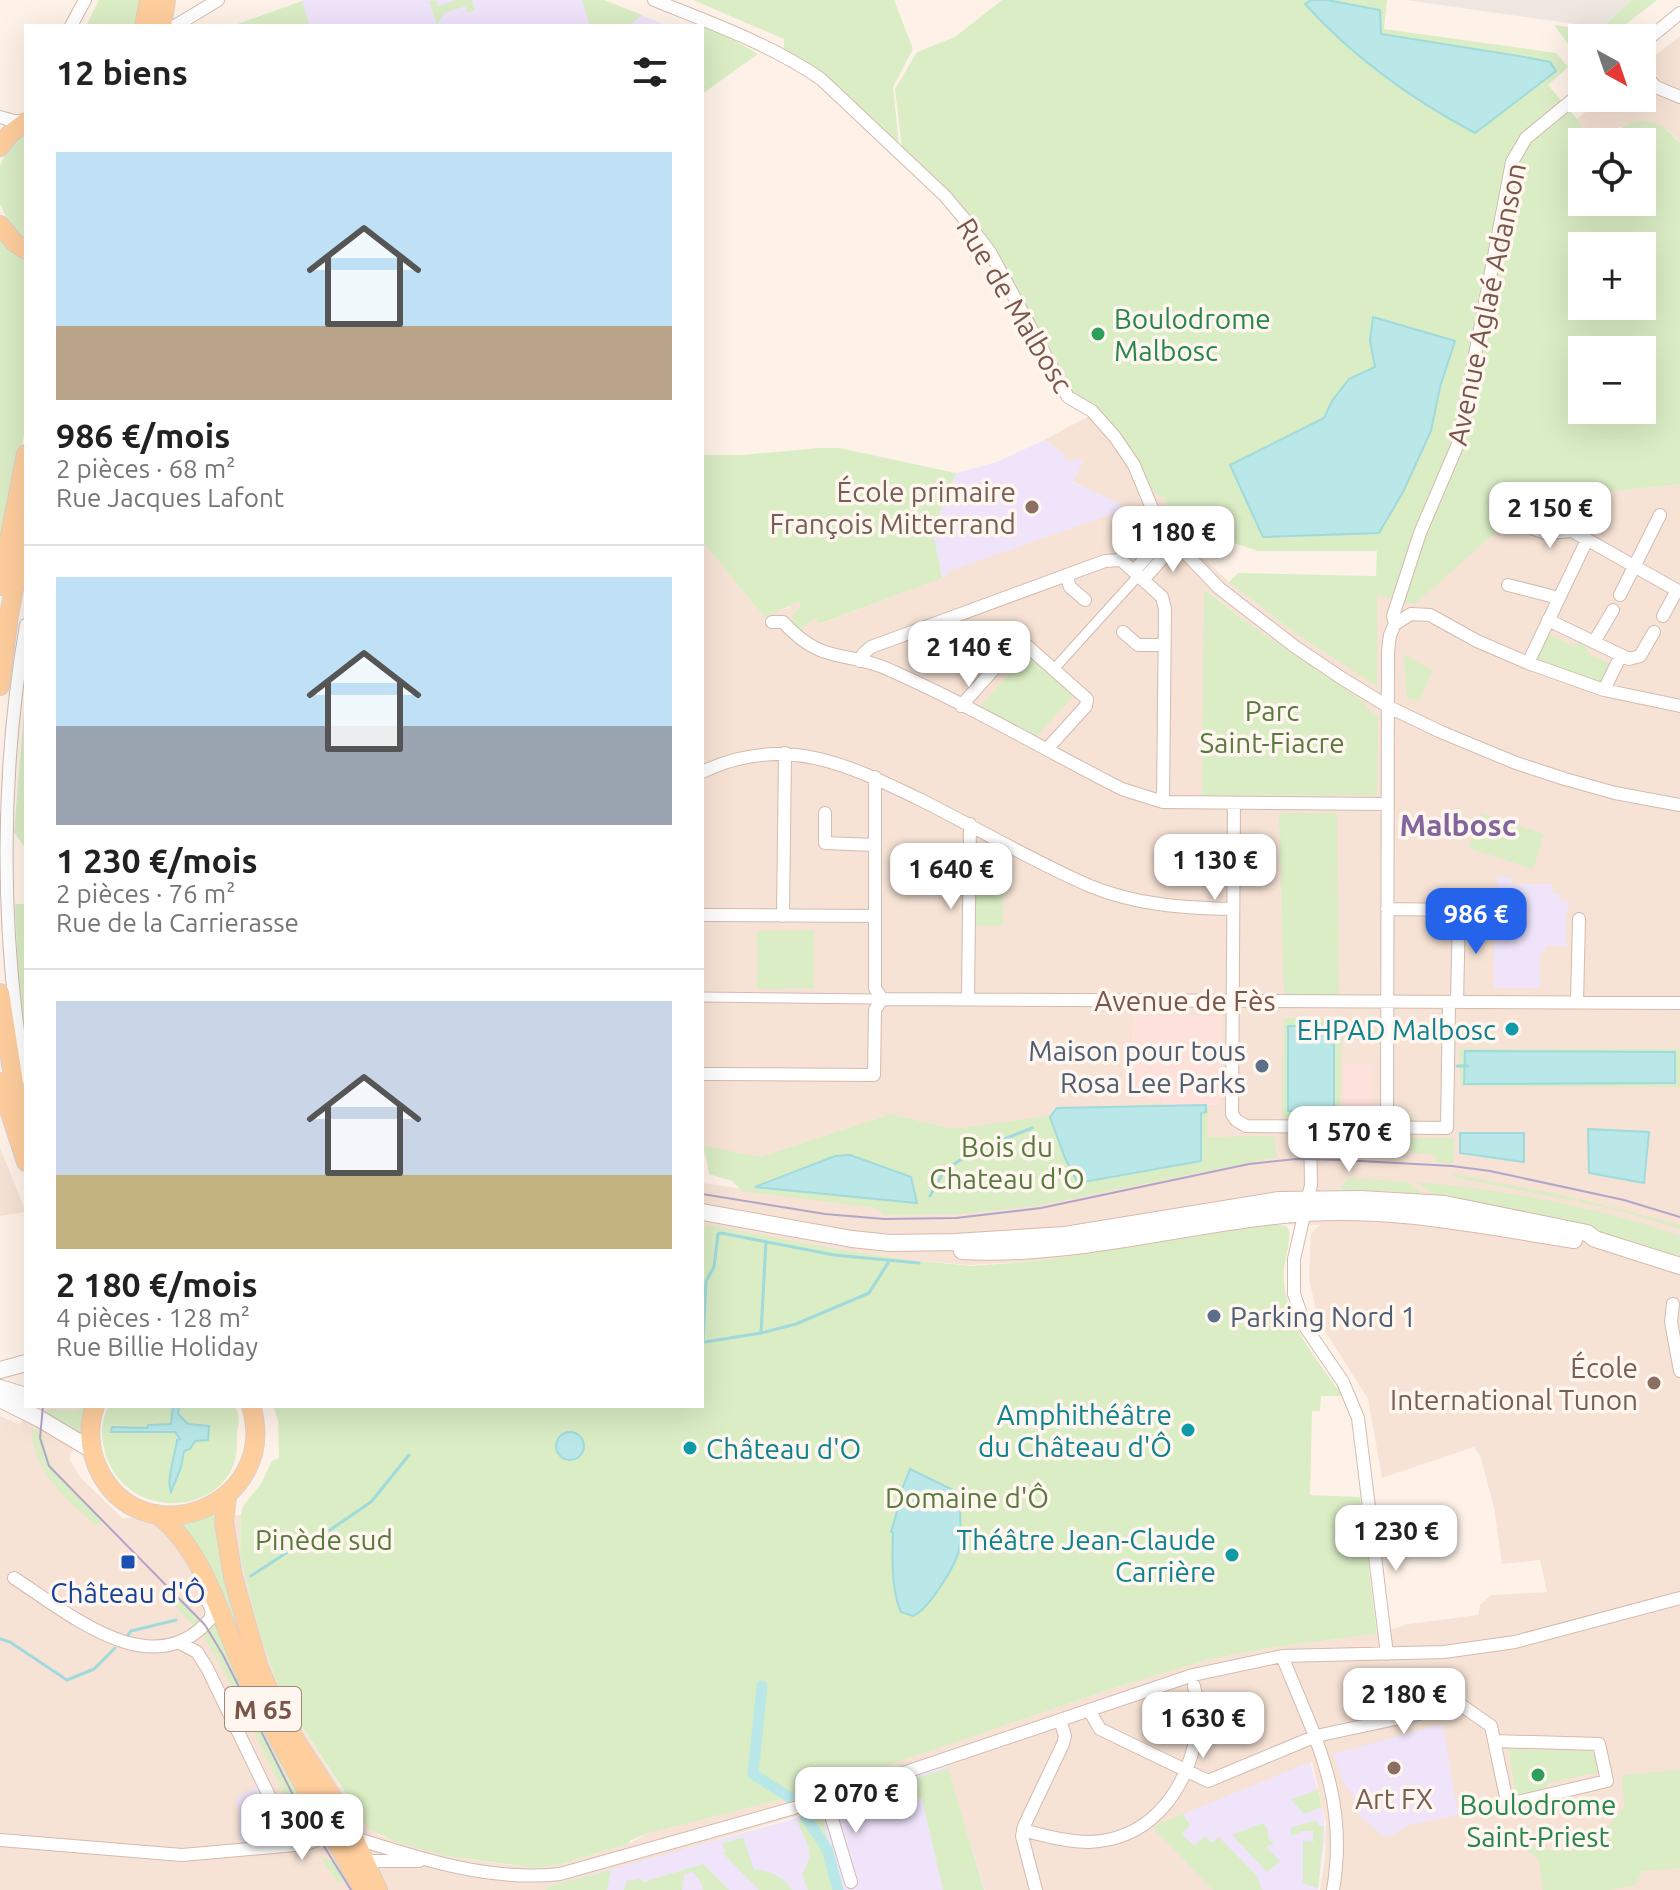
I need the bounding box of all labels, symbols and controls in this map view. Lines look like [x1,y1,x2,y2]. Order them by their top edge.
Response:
north arrow [1568,24,1656,112]
map controls [1568,24,1656,424]
icon: filters [628,50,672,94]
text: 12 biens [56,53,188,91]
button: locate [1568,128,1656,216]
street label: Avenue Aglaé Adanson [1441,160,1531,448]
icon: home [292,204,436,348]
street label: Rue de Malbosc [951,212,1079,398]
button: + [1568,232,1656,320]
place label: Boulodrome Malbosc [1114,303,1271,366]
marker: Boulodrome Malbosc [1089,325,1107,343]
button: − [1568,336,1656,424]
text: 986 €/mois [56,416,230,454]
text: 2 pièces · 68 m² [56,454,236,483]
place label: École primaire François Mitterrand [770,475,1016,539]
pin: 2 150 € [1476,482,1624,550]
text: Rue Jacques Lafont [56,483,284,512]
text: 2 150 € [1507,493,1593,522]
marker: École primaire François Mitterrand [1023,498,1041,516]
pin: 1 180 € [1099,506,1247,574]
text: 1 180 € [1130,517,1216,546]
pin: 2 140 € [895,621,1043,689]
icon: home [292,629,436,773]
text: 2 140 € [926,632,1012,661]
park label: Parc Saint-Fiacre [1199,695,1345,758]
district label: Malbosc [1400,808,1517,842]
pin: 1 130 € [1141,834,1289,902]
text: 1 230 €/mois [56,841,258,879]
pin: 1 640 € [877,843,1025,911]
text: 1 130 € [1172,845,1258,874]
text: 1 640 € [908,854,994,883]
text: 2 pièces · 76 m² [56,879,236,908]
pin: 986 € [1420,888,1532,956]
text: 986 € [1444,899,1508,928]
text: Rue de la Carrierasse [56,908,299,937]
street label: Avenue de Fès [1094,985,1276,1016]
place label: EHPAD Malbosc [1297,1014,1496,1045]
marker: EHPAD Malbosc [1503,1020,1521,1038]
place label: Maison pour tous Rosa Lee Parks [1028,1035,1246,1098]
icon: home [292,1053,436,1197]
marker: Maison pour tous Rosa Lee Parks [1253,1057,1271,1075]
pin: 1 570 € [1275,1106,1423,1174]
text: 1 570 € [1306,1117,1392,1146]
park label: Bois du Chateau d'O [929,1131,1085,1194]
text: 2 180 €/mois [56,1265,258,1303]
place label: Parking Nord 1 [1230,1301,1416,1332]
text: 4 pièces · 128 m² [56,1303,250,1332]
marker: Parking Nord 1 [1205,1307,1223,1325]
text: Rue Billie Holiday [56,1332,258,1361]
place label: École International Tunon [1390,1351,1638,1415]
marker: École International Tunon [1645,1374,1663,1392]
place label: Amphithéâtre du Château d'Ô [978,1399,1172,1462]
marker: Amphithéâtre du Château d'Ô [1179,1421,1197,1439]
place label: Château d'O [706,1433,861,1464]
marker: Château d'O [681,1439,699,1457]
park label: Domaine d'Ô [885,1482,1049,1513]
pin: 1 230 € [1322,1505,1470,1573]
text: 1 230 € [1353,1516,1439,1545]
park label: Pinède sud [255,1524,393,1555]
place label: Théâtre Jean-Claude Carrière [957,1524,1216,1587]
marker: Théâtre Jean-Claude Carrière [1223,1546,1241,1564]
marker: Château d'Ô [119,1553,137,1571]
place label: Château d'Ô [50,1577,206,1608]
pin: 2 180 € [1330,1668,1478,1736]
text: 2 180 € [1361,1679,1447,1708]
road number: M 65 [225,1687,301,1731]
pin: 1 630 € [1129,1692,1277,1760]
text: 1 630 € [1160,1703,1246,1732]
marker: Art FX [1385,1759,1403,1777]
marker: Boulodrome Saint-Priest [1529,1766,1547,1784]
pin: 2 070 € [782,1767,930,1835]
text: 2 070 € [813,1778,899,1807]
place label: Art FX [1355,1783,1433,1814]
place label: Boulodrome Saint-Priest [1460,1789,1616,1852]
pin: 1 300 € [228,1794,376,1862]
text: 1 300 € [259,1805,345,1834]

